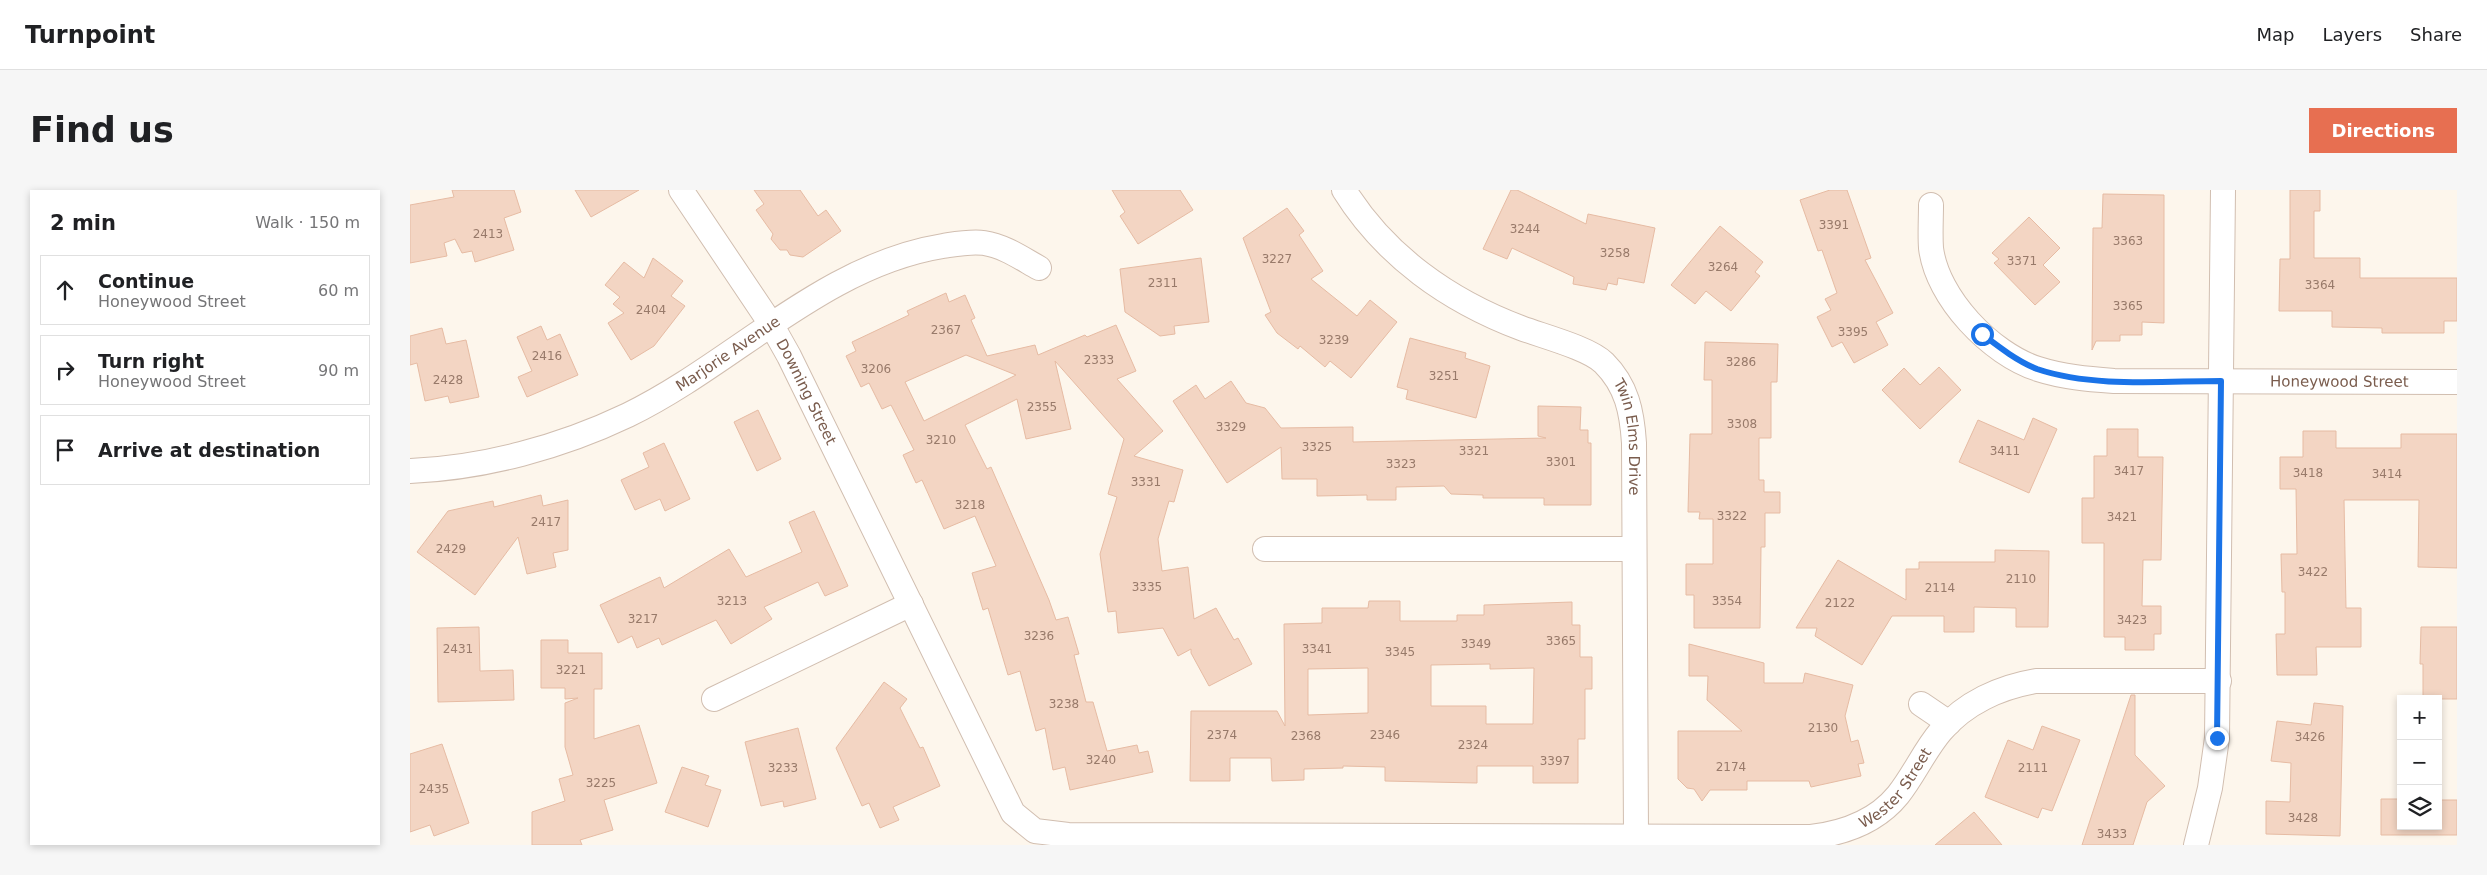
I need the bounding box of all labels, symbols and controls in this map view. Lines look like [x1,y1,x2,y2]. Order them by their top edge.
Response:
text: Turnpoint [25,21,155,49]
text: Map [2256,24,2294,45]
text: Layers [2322,24,2382,45]
text: Share [2410,24,2462,45]
button: Directions [2309,108,2457,153]
text: Find us [30,110,174,150]
text: 2 min [50,211,116,235]
text: Walk · 150 m [255,213,360,232]
house number: 3391 [1819,218,1849,232]
house number: 3244 [1510,222,1540,236]
house number: 2413 [473,227,503,241]
house number: 3363 [2113,234,2143,248]
house number: 3258 [1600,246,1630,260]
house number: 3227 [1262,252,1292,266]
house number: 3371 [2007,254,2037,268]
house number: 3264 [1708,260,1738,274]
text: Continue [98,270,194,292]
icon: ahead [51,276,79,304]
house number: 2311 [1148,276,1178,290]
house number: 3364 [2305,278,2335,292]
text: 60 m [318,281,359,300]
text: Honeywood Street [98,292,246,311]
house number: 3365 [2113,299,2143,313]
house number: 2404 [636,303,666,317]
street label: Marjorie Avenue [672,312,784,395]
house number: 2367 [931,323,961,337]
route start [1971,323,1994,346]
house number: 3395 [1838,325,1868,339]
house number: 3239 [1319,333,1349,347]
street label: Downing Street [772,336,840,448]
house number: 2416 [532,349,562,363]
text: Turn right [98,350,204,372]
house number: 2333 [1084,353,1114,367]
house number: 3286 [1726,355,1756,369]
icon: right [51,356,79,384]
text: 90 m [318,361,359,380]
house number: 3206 [861,362,891,376]
house number: 3251 [1429,369,1459,383]
text: Honeywood Street [98,372,246,391]
street label: Honeywood Street [2270,372,2409,391]
house number: 2428 [433,373,463,387]
street label: Twin Elms Drive [1609,375,1643,496]
house number: 2355 [1027,400,1057,414]
house number: 3308 [1727,417,1757,431]
house number: 3329 [1216,420,1246,434]
house number: 3210 [926,433,956,447]
icon: arrive [51,436,79,464]
text: Arrive at destination [98,439,320,461]
house number: 3325 [1302,440,1332,454]
house number: 3321 [1459,444,1489,458]
house number: 3411 [1990,444,2020,458]
house number: 3301 [1546,455,1576,469]
house number: 3323 [1386,457,1416,471]
house number: 3417 [2114,464,2144,478]
house number: 3418 [2293,466,2323,480]
house number: 3414 [2372,467,2402,481]
house number: 3331 [1131,475,1161,489]
house number: 3218 [955,498,985,512]
house number: 3322 [1717,509,1747,523]
house number: 3421 [2107,510,2137,524]
house number: 2417 [531,515,561,529]
house number: 2429 [436,542,466,556]
house number: 3422 [2298,565,2328,579]
house number: 2110 [2006,572,2036,586]
house number: 3335 [1132,580,1162,594]
house number: 2114 [1925,581,1955,595]
house number: 3213 [717,594,747,608]
house number: 3354 [1712,594,1742,608]
house number: 2122 [1825,596,1855,610]
house number: 3217 [628,612,658,626]
house number: 3423 [2117,613,2147,627]
house number: 3236 [1024,629,1054,643]
house number: 3365 [1546,634,1576,648]
house number: 3349 [1461,637,1491,651]
house number: 2431 [443,642,473,656]
house number: 3341 [1302,642,1332,656]
house number: 3345 [1385,645,1415,659]
house number: 3221 [556,663,586,677]
map controls [2397,695,2442,830]
button: + [2397,695,2442,740]
house number: 3238 [1049,697,1079,711]
house number: 2130 [1808,721,1838,735]
route end [2206,727,2229,750]
house number: 2374 [1207,728,1237,742]
house number: 2346 [1370,728,1400,742]
house number: 2368 [1291,729,1321,743]
house number: 3426 [2295,730,2325,744]
house number: 2324 [1458,738,1488,752]
button: − [2397,740,2442,785]
street label: Wester Street [1856,744,1935,832]
house number: 3240 [1086,753,1116,767]
house number: 3397 [1540,754,1570,768]
house number: 2174 [1716,760,1746,774]
house number: 3233 [768,761,798,775]
house number: 2111 [2018,761,2048,775]
house number: 3225 [586,776,616,790]
house number: 2435 [419,782,449,796]
button: layers [2397,785,2442,830]
house number: 3428 [2288,811,2318,825]
house number: 3433 [2097,827,2127,841]

